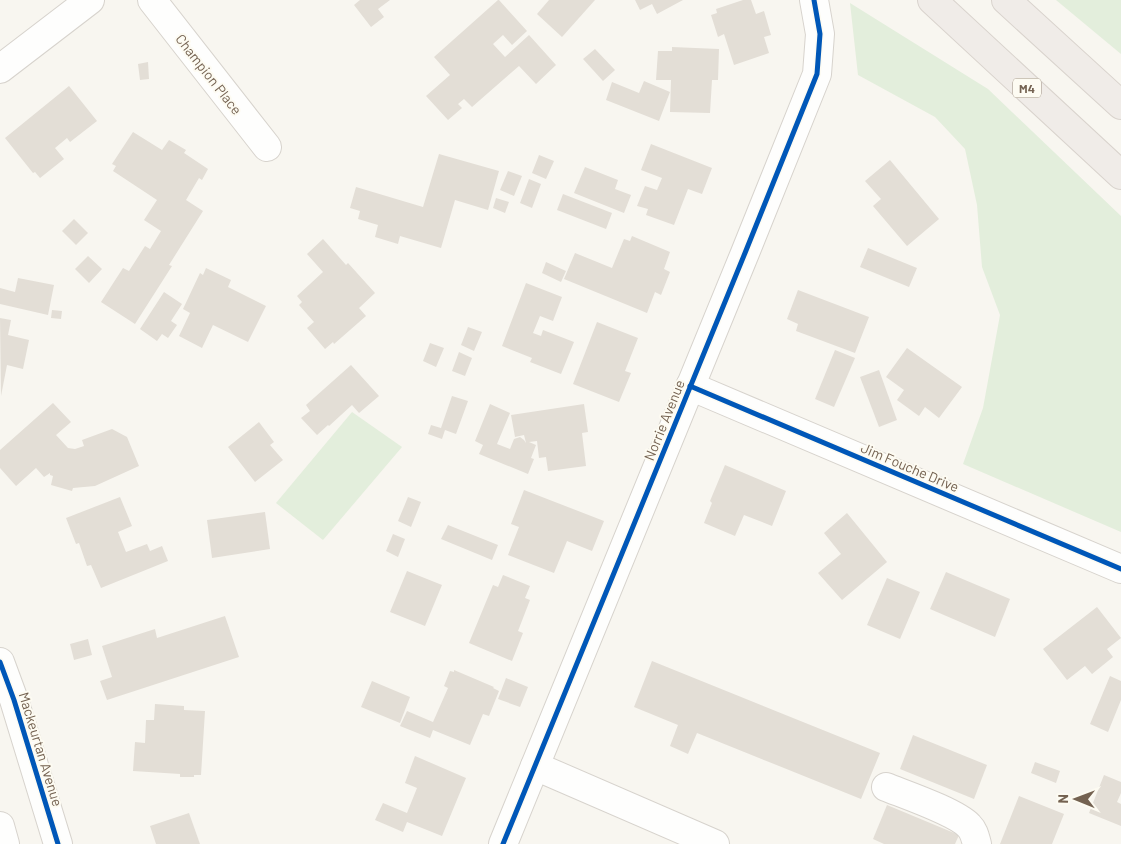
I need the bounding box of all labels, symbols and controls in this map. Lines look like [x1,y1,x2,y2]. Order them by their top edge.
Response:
street label: Champion Place [172,30,246,118]
road number: M4 [1013,78,1041,98]
street label: Norrie Avenue [640,377,688,463]
street label: Jim Fouche Drive [858,439,962,495]
street label: Mackeurtan Avenue [16,690,66,808]
north arrow [1051,774,1101,824]
text: N [1054,794,1071,804]

